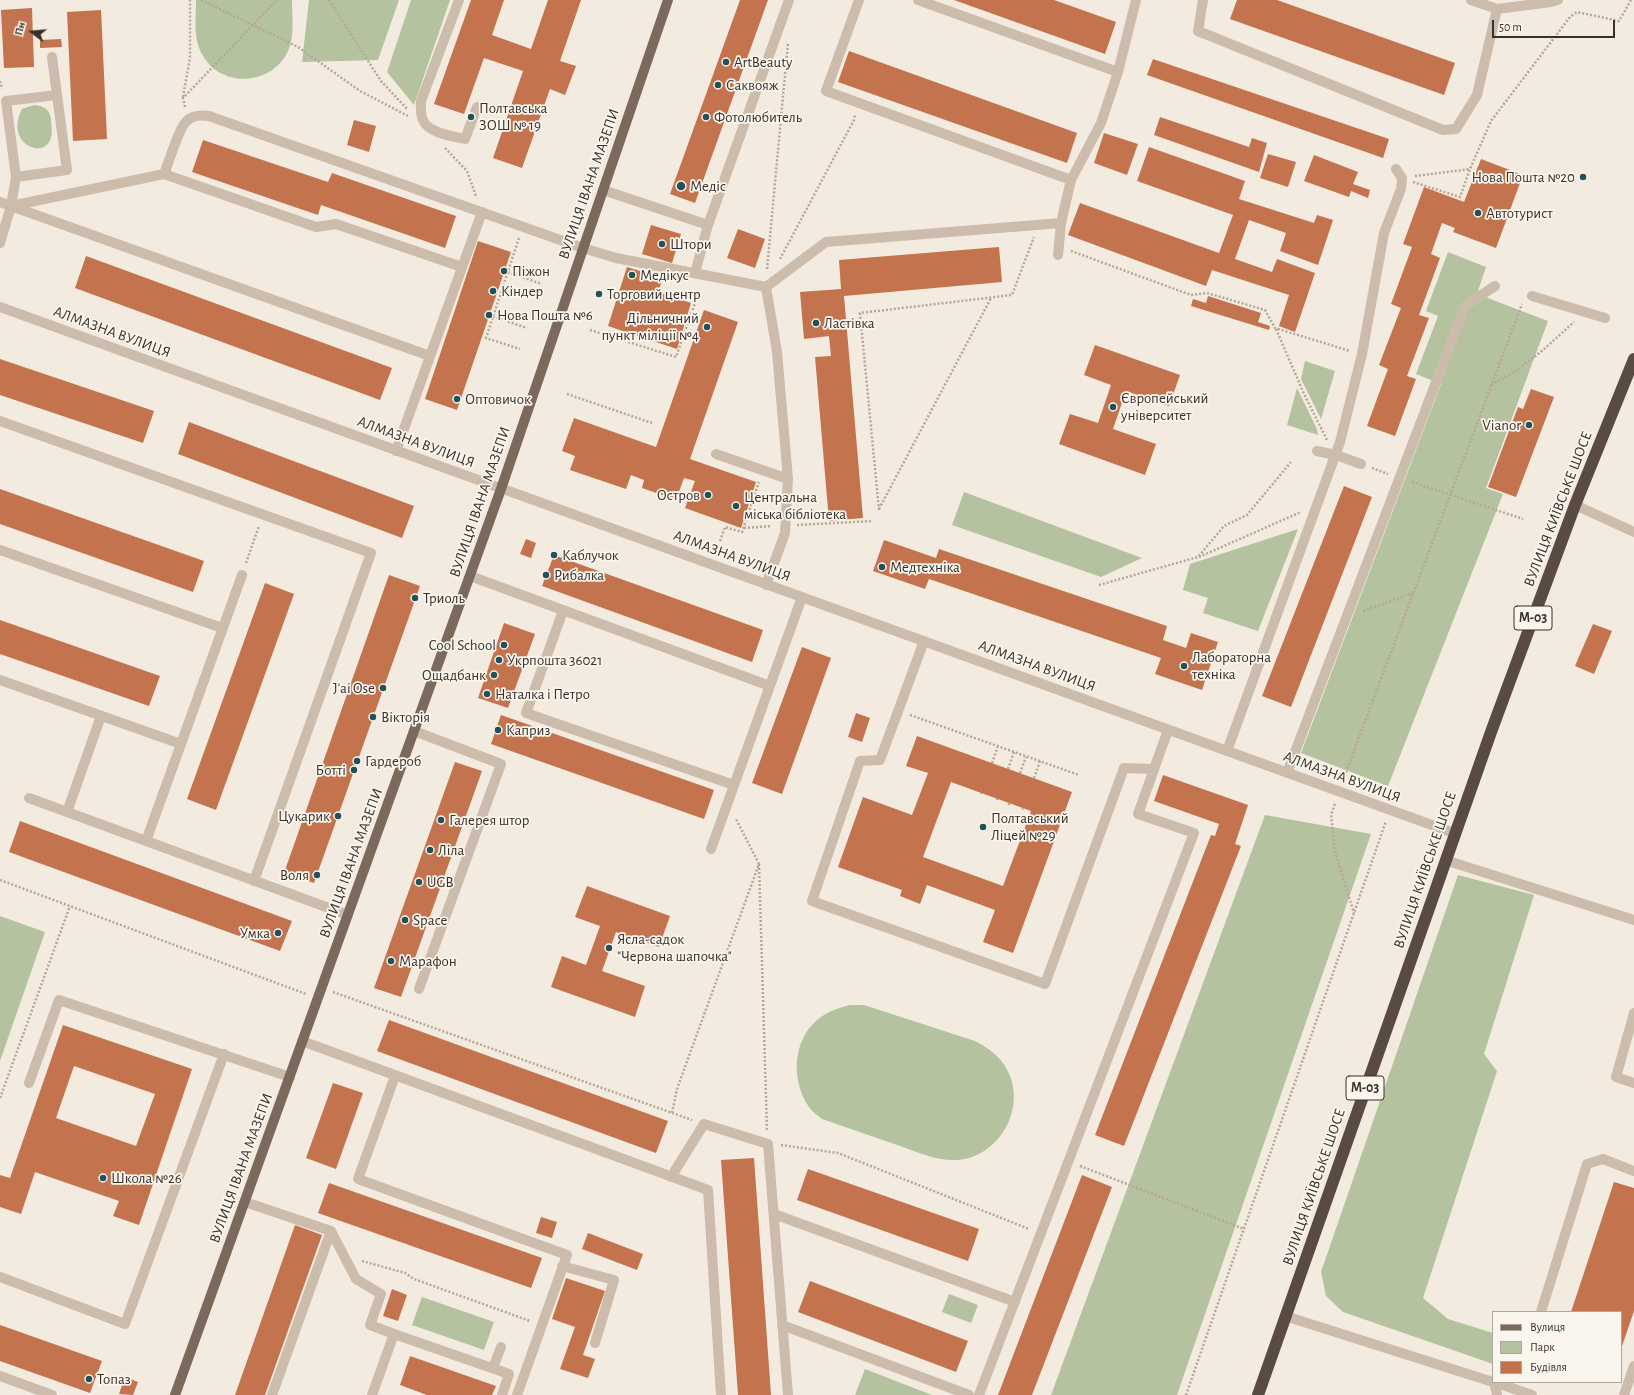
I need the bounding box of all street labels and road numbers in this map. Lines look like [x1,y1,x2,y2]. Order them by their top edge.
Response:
street label: ВУЛИЦЯ ІВАНА МАЗЕПИ [555,106,623,262]
street label: АЛМАЗНА ВУЛИЦЯ [51,302,173,362]
street label: АЛМАЗНА ВУЛИЦЯ [355,412,477,472]
street label: ВУЛИЦЯ ІВАНА МАЗЕПИ [446,424,514,580]
street label: ВУЛИЦЯ КИЇВСЬКЕ ШОСЕ [1520,429,1596,589]
street label: АЛМАЗНА ВУЛИЦЯ [671,526,793,586]
road number: М-03 [1514,606,1552,630]
street label: АЛМАЗНА ВУЛИЦЯ [976,636,1098,696]
street label: АЛМАЗНА ВУЛИЦЯ [1281,747,1403,807]
street label: ВУЛИЦЯ ІВАНА МАЗЕПИ [315,786,387,940]
street label: ВУЛИЦЯ КИЇВСЬКЕ ШОСЕ [1390,789,1460,951]
road number: М-03 [1346,1076,1384,1100]
street label: ВУЛИЦЯ ІВАНА МАЗЕПИ [205,1091,277,1245]
street label: ВУЛИЦЯ КИЇВСЬКЕ ШОСЕ [1279,1106,1349,1268]

